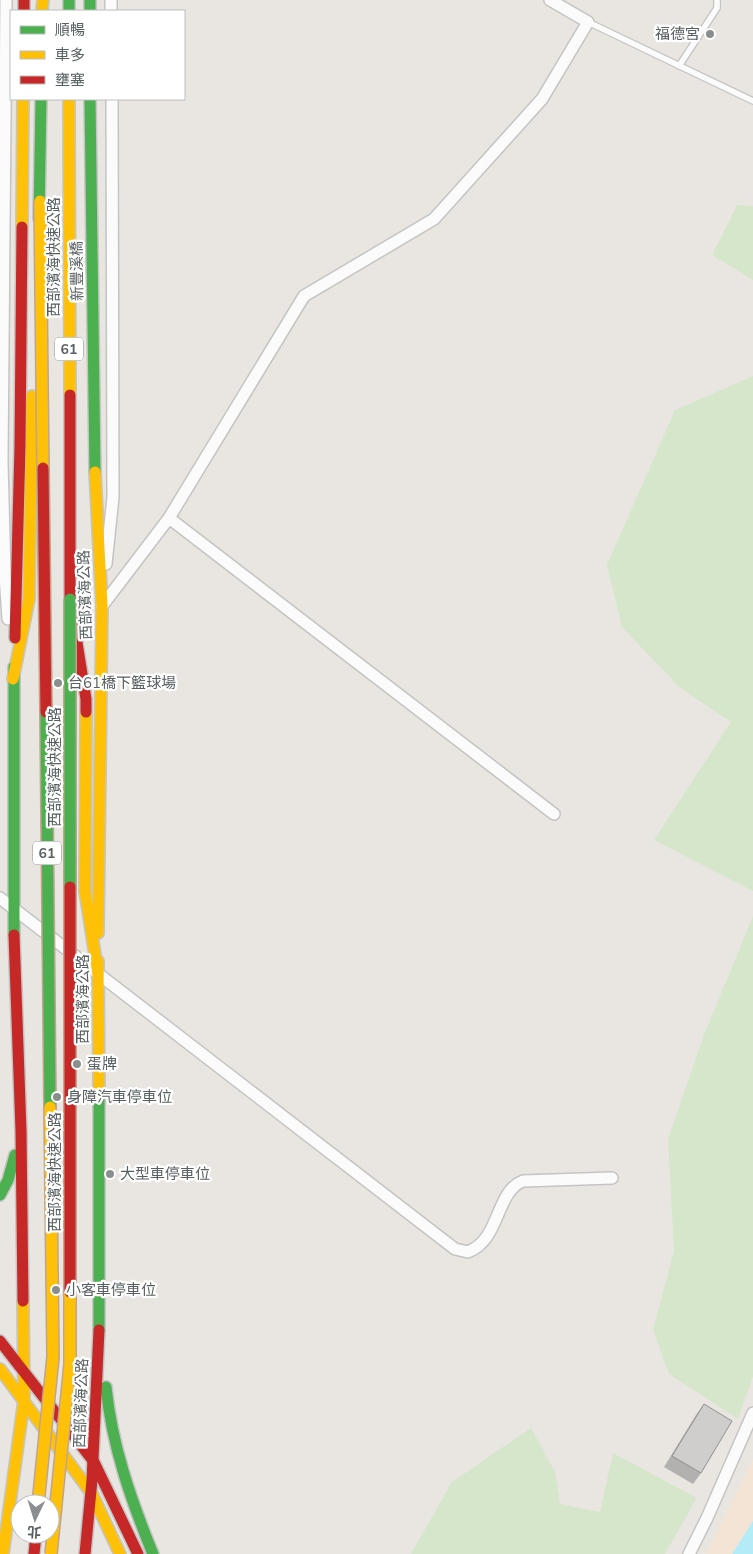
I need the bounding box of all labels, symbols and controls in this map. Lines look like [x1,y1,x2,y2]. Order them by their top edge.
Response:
legend [10,10,185,100]
text: 順暢 [55,20,85,40]
place label: 福德宮 [655,24,700,44]
marker: 福德宮 [704,28,716,40]
text: 車多 [55,45,85,65]
text: 壅塞 [55,70,85,90]
street label: 西部濱海快速公路 [44,197,64,317]
street label: 新豐溪橋 [66,241,88,301]
road number: 61 [55,338,83,360]
street label: 西部濱海公路 [73,550,97,640]
place label: 台61橋下籃球場 [68,673,176,693]
marker: 台61橋下籃球場 [52,677,64,689]
street label: 西部濱海快速公路 [45,707,65,827]
road number: 61 [33,841,61,864]
street label: 西部濱海公路 [73,954,93,1044]
place label: 蛋牌 [87,1054,117,1074]
marker: 蛋牌 [71,1058,83,1070]
place label: 身障汽車停車位 [67,1087,172,1107]
marker: 身障汽車停車位 [51,1091,63,1103]
street label: 西部濱海快速公路 [45,1112,65,1232]
place label: 大型車停車位 [120,1164,210,1184]
marker: 大型車停車位 [104,1168,116,1180]
place label: 小客車停車位 [66,1280,156,1300]
marker: 小客車停車位 [50,1284,62,1296]
street label: 西部濱海公路 [69,1358,93,1448]
north arrow [10,1494,60,1544]
text: 北 [26,1522,42,1541]

